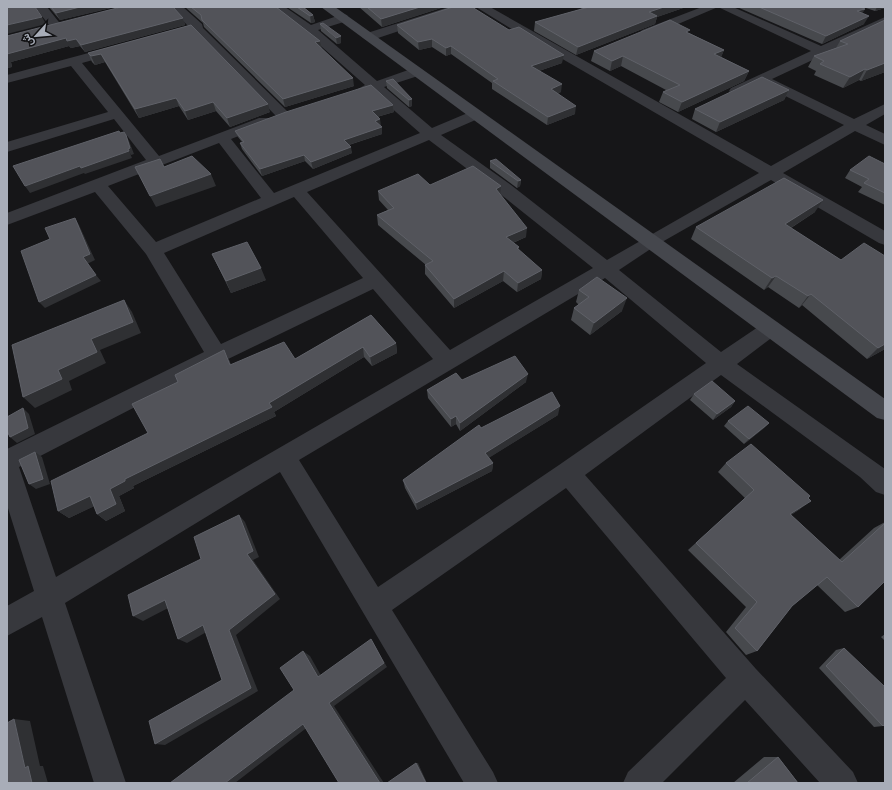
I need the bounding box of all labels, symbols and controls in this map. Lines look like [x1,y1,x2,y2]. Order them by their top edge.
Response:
north arrow [16,16,56,56]
text: ش [19,31,36,49]

